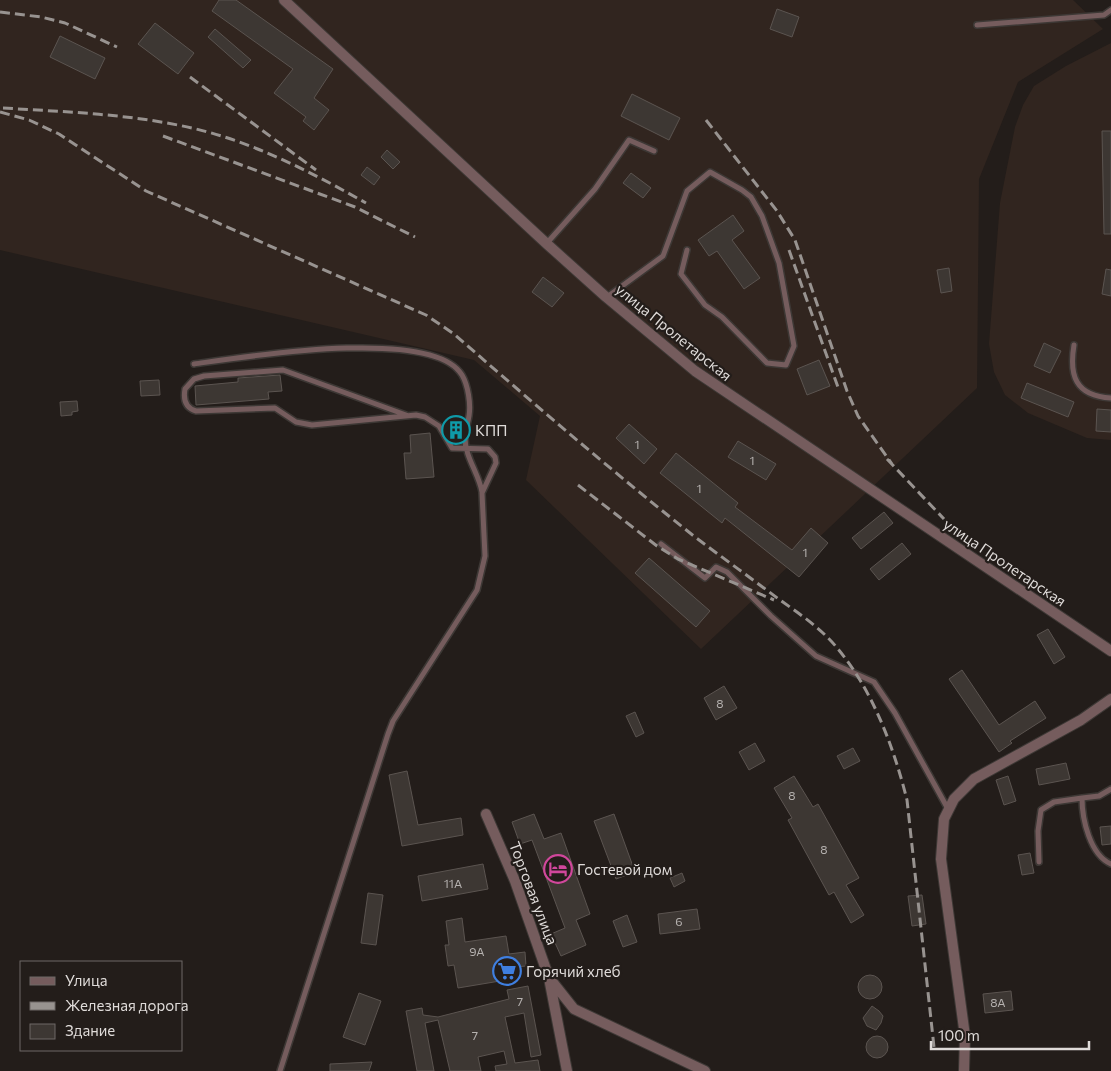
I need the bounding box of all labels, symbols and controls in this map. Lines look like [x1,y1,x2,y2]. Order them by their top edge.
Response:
street label: улица Пролетарская [612,280,736,384]
building icon: КПП [441,415,471,445]
place label: КПП [475,421,507,439]
house number: 1 [634,437,640,451]
house number: 1 [749,453,755,467]
house number: 1 [696,481,702,495]
street label: улица Пролетарская [940,514,1070,610]
house number: 1 [802,545,808,559]
house number: 8 [716,696,724,710]
house number: 8 [788,788,796,802]
street label: Торговая улица [506,839,562,947]
house number: 8 [820,842,828,856]
hotel icon: Гостевой дом [543,854,573,884]
place label: Гостевой дом [577,860,672,878]
house number: 11А [444,876,462,890]
house number: 6 [675,914,683,928]
house number: 9А [469,944,485,958]
supermarket icon: Горячий хлеб [492,956,522,986]
legend [20,961,182,1051]
place label: Горячий хлеб [526,962,621,980]
text: Улица [65,971,107,989]
house number: 7 [517,994,523,1008]
house number: 8А [990,995,1006,1009]
text: Железная дорога [65,996,189,1014]
scale bar [931,1018,1088,1050]
text: Здание [65,1021,115,1039]
text: 100 m [938,1026,980,1044]
house number: 7 [472,1028,478,1042]

